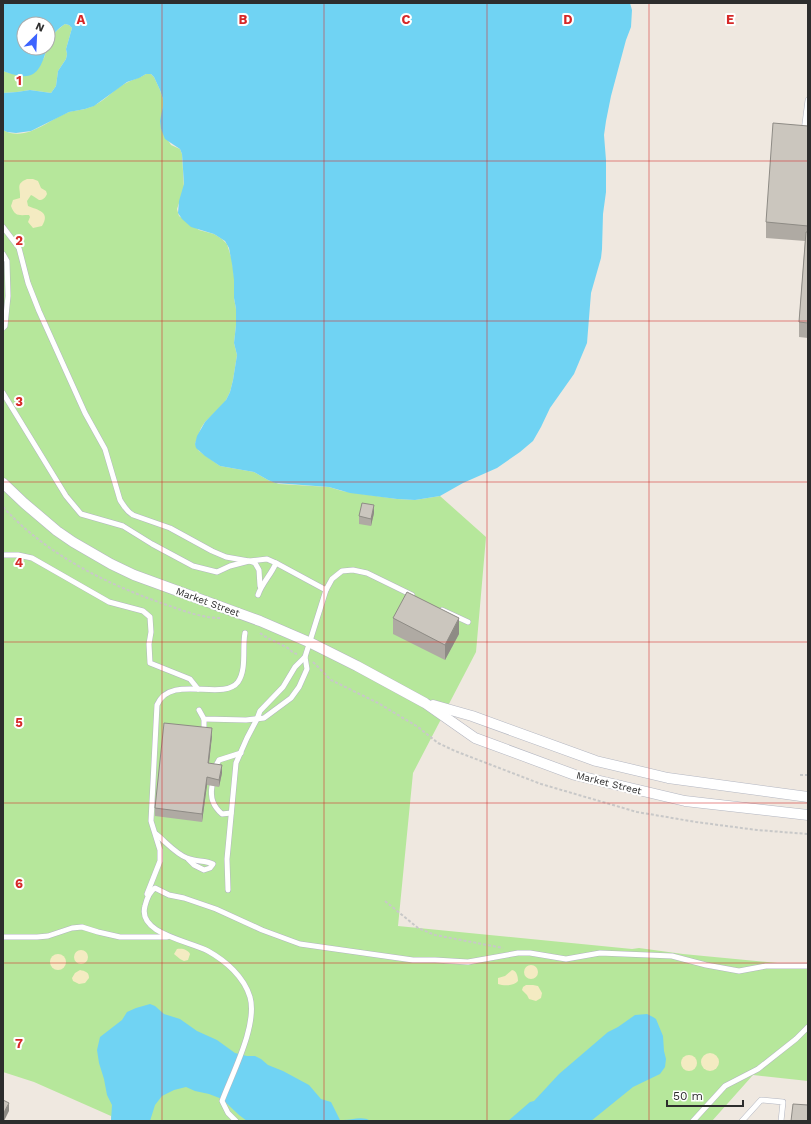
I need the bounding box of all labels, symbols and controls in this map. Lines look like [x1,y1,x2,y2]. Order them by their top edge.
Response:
text: A [77,12,86,27]
text: B [239,12,248,27]
text: C [402,12,411,27]
text: D [563,12,573,27]
text: E [726,12,734,27]
north arrow [16,16,56,56]
text: N [33,20,46,35]
text: 1 [16,73,22,88]
text: 2 [15,233,23,248]
text: 3 [15,394,23,409]
text: 4 [15,555,24,570]
street label: Market Street [175,585,242,619]
text: 5 [15,715,23,730]
street label: Market Street [575,770,644,797]
text: 6 [15,876,23,891]
text: 7 [15,1036,23,1051]
scale bar [667,1082,743,1108]
text: 50 m [673,1089,703,1103]

